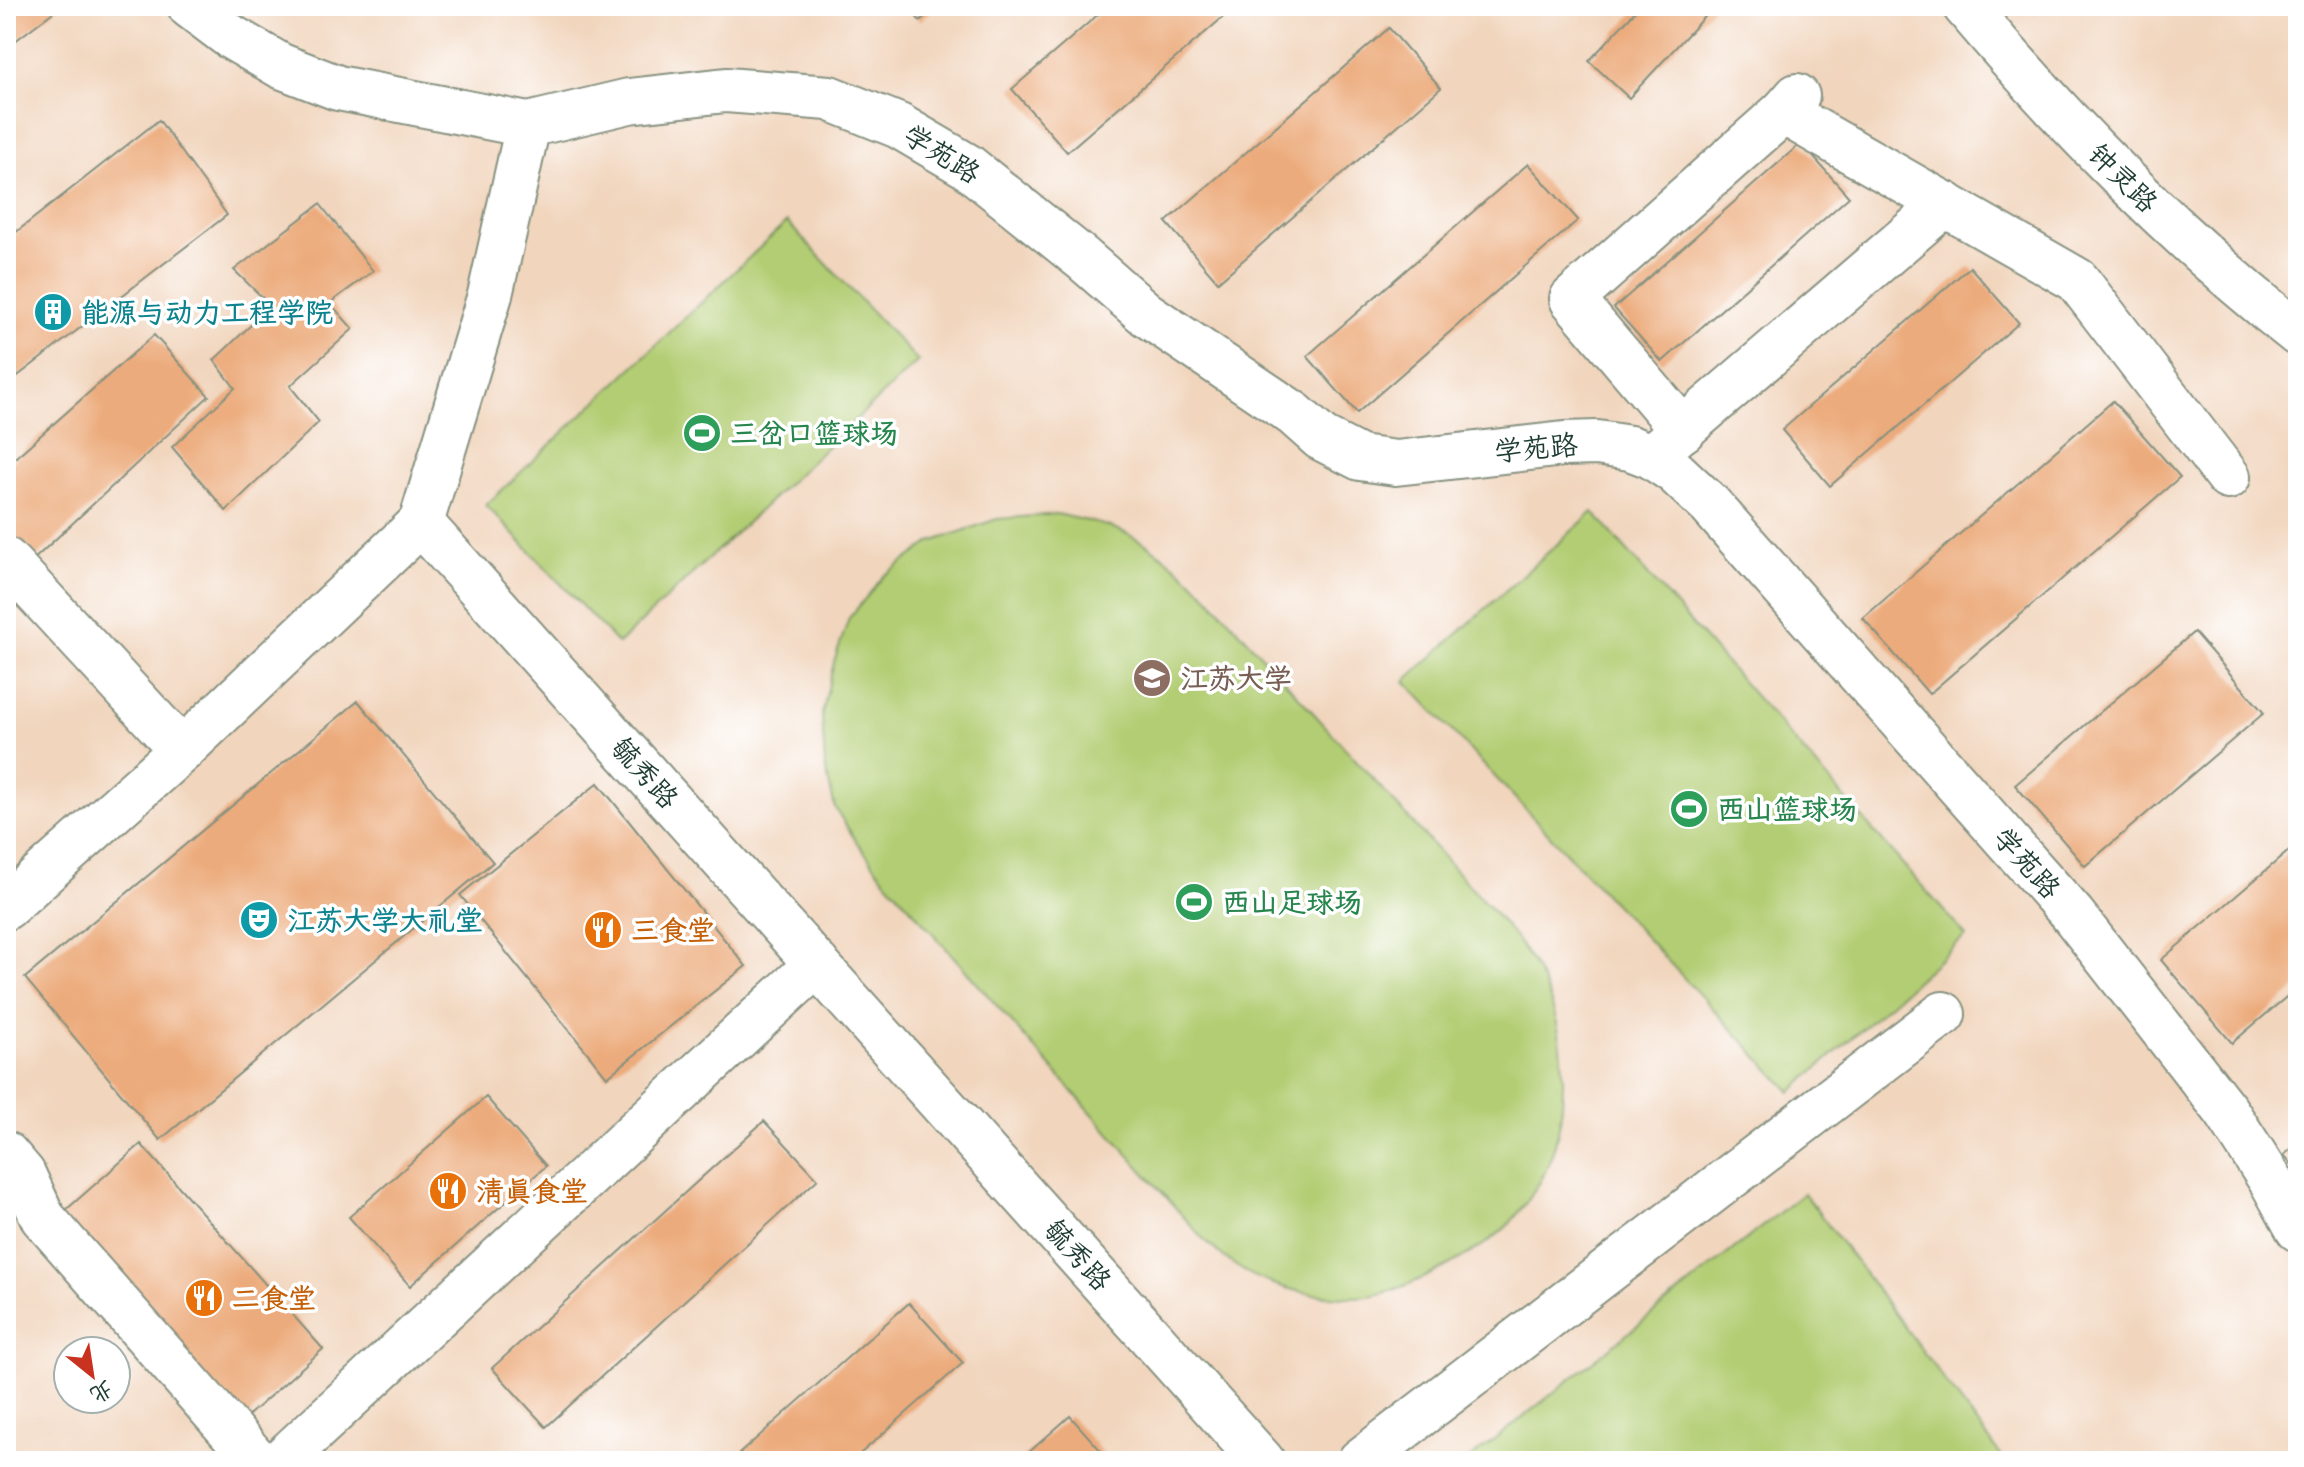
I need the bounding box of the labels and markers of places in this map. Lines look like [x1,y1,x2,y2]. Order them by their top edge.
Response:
building icon: 能源与动力工程学院 [32,291,74,333]
place label: 能源与动力工程学院 [81,295,333,330]
sports icon: 三岔口篮球场 [681,412,723,454]
place label: 三岔口篮球场 [730,416,898,451]
school or university icon: 江苏大学 [1131,657,1173,699]
place label: 江苏大学 [1180,661,1292,696]
sports icon: 西山篮球场 [1668,788,1710,830]
place label: 西山篮球场 [1717,792,1857,827]
sports icon: 西山足球场 [1173,881,1215,923]
place label: 西山足球场 [1222,885,1362,920]
theatre icon: 江苏大学大礼堂 [238,899,280,941]
place label: 江苏大学大礼堂 [287,903,483,938]
restaurant icon: 三食堂 [582,909,624,951]
place label: 三食堂 [631,913,715,948]
restaurant icon: 清真食堂 [427,1170,469,1212]
place label: 清真食堂 [476,1174,588,1209]
restaurant icon: 二食堂 [183,1277,225,1319]
place label: 二食堂 [232,1281,316,1316]

